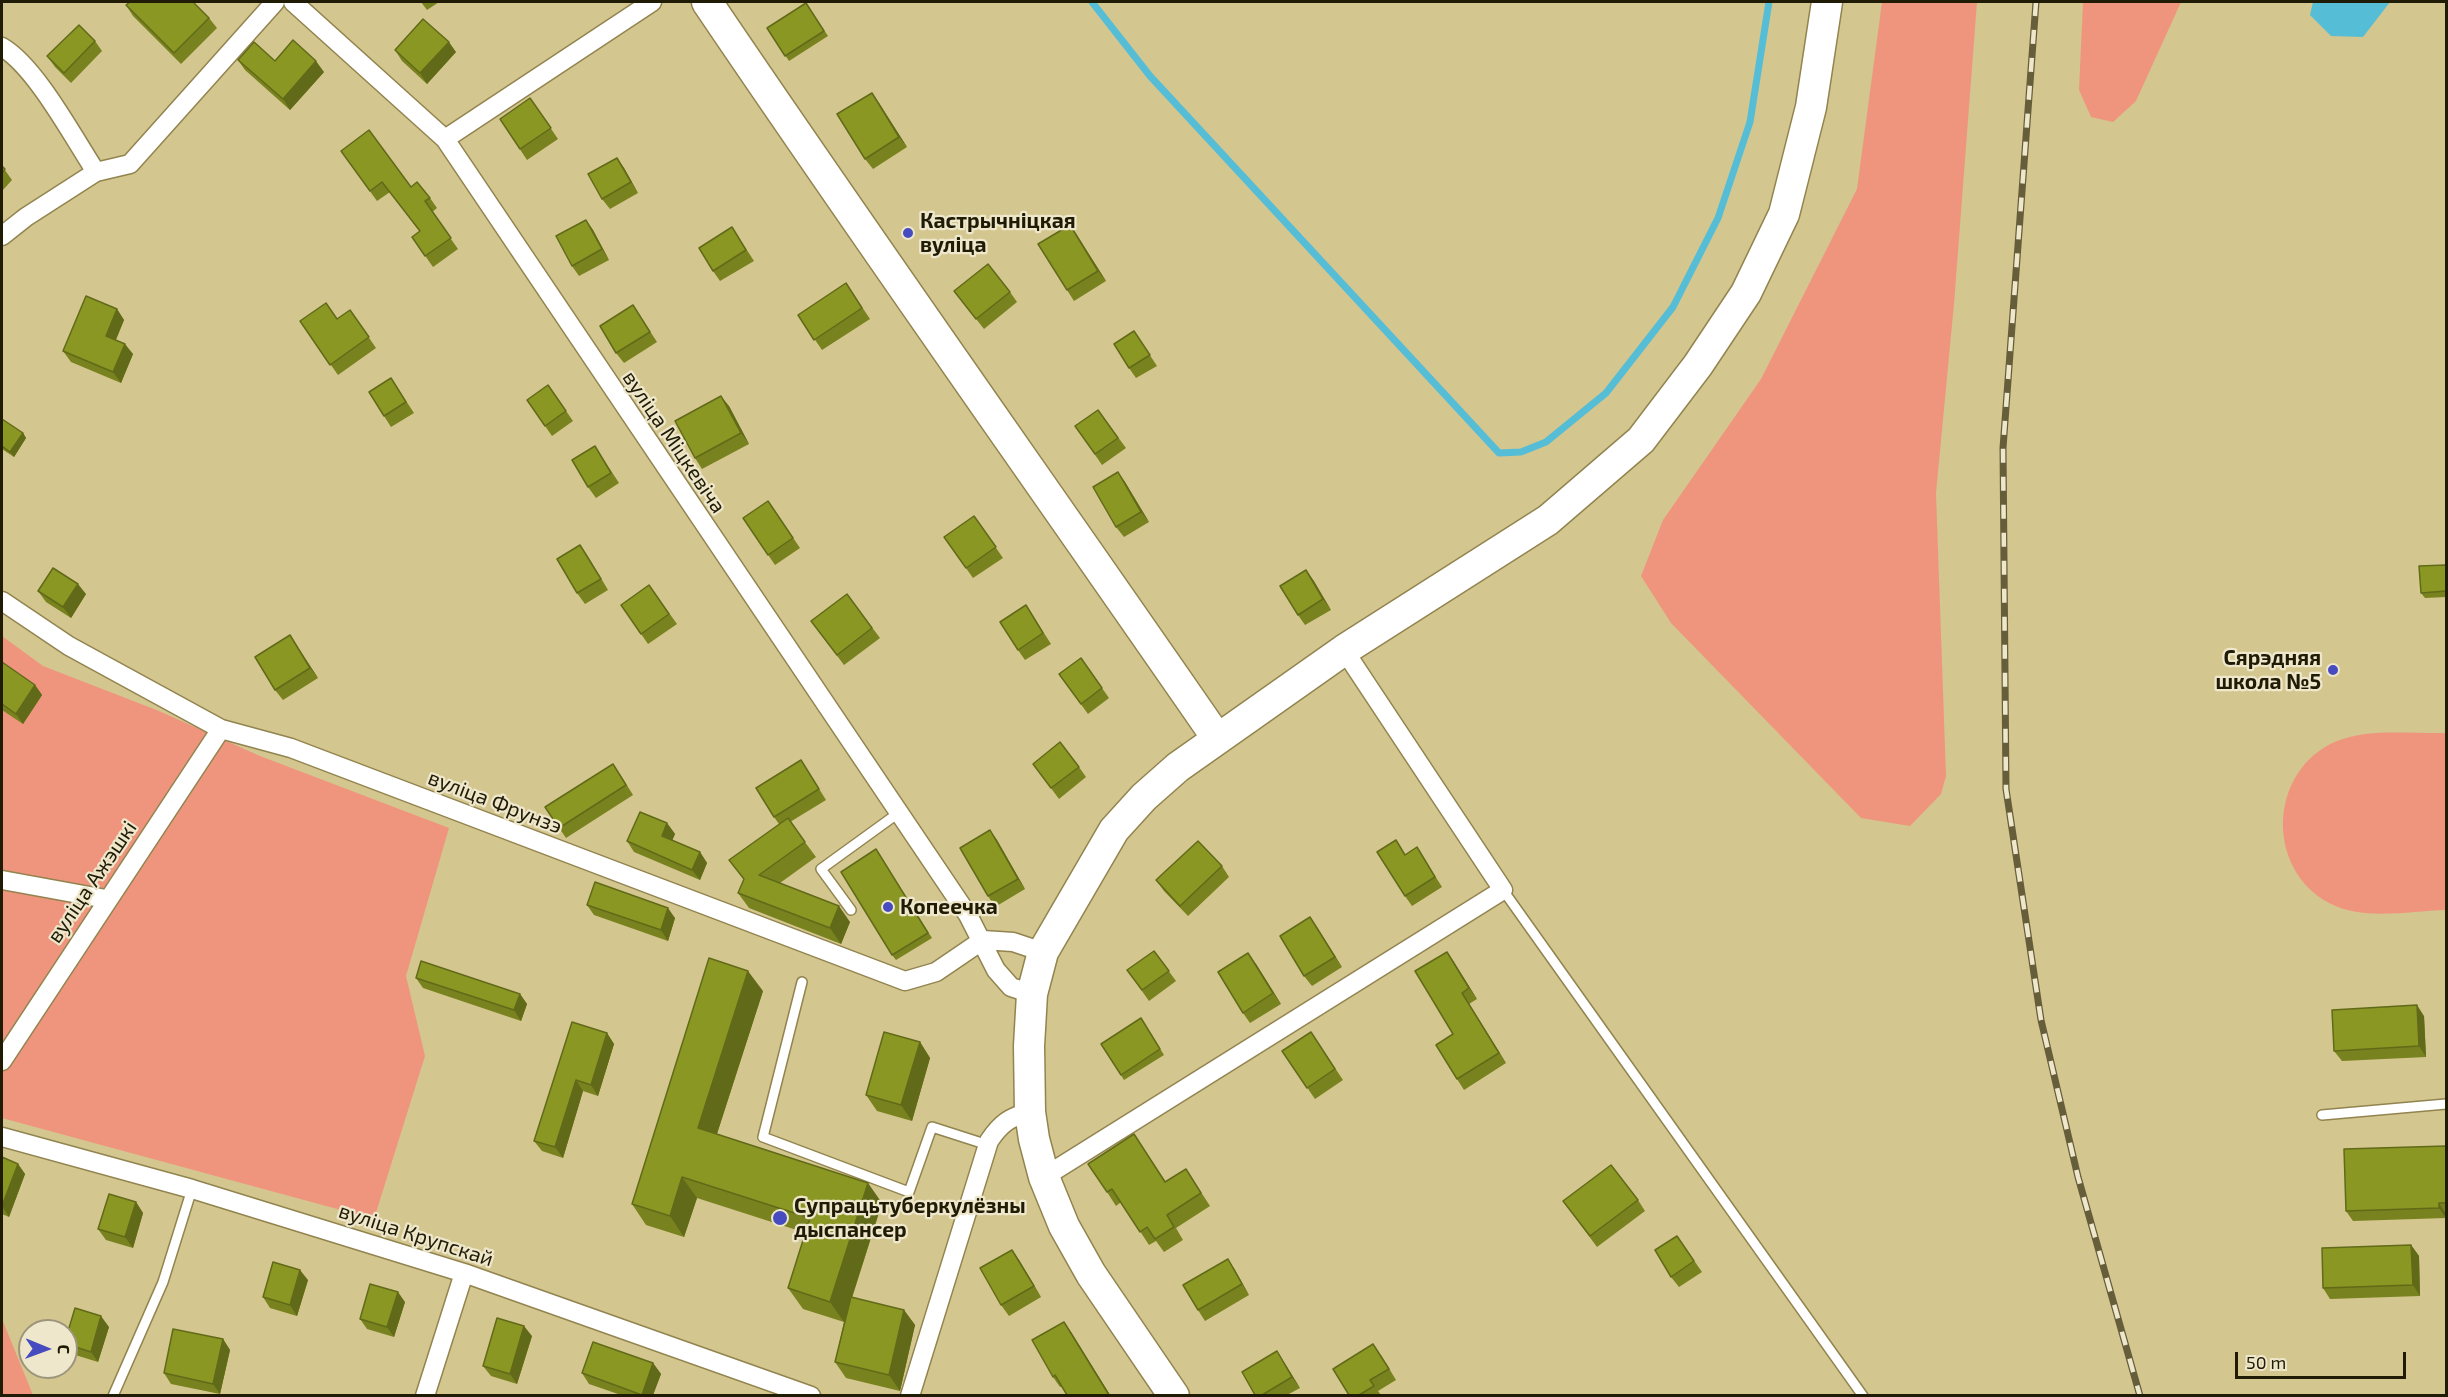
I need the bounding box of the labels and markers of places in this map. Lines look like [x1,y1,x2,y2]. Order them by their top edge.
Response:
place label: Кастрычніцкая вуліца [920,208,1076,258]
marker: Кастрычніцкая вуліца [901,226,915,240]
place label: Сярэдняя школа №5 [2216,645,2321,695]
marker: Сярэдняя школа №5 [2326,663,2340,677]
place label: Копеечка [900,894,998,920]
marker: Копеечка [881,900,895,914]
place label: Супрацьтуберкулёзны дыспансер [794,1193,1026,1243]
marker: Супрацьтуберкулёзны дыспансер [771,1209,789,1227]

